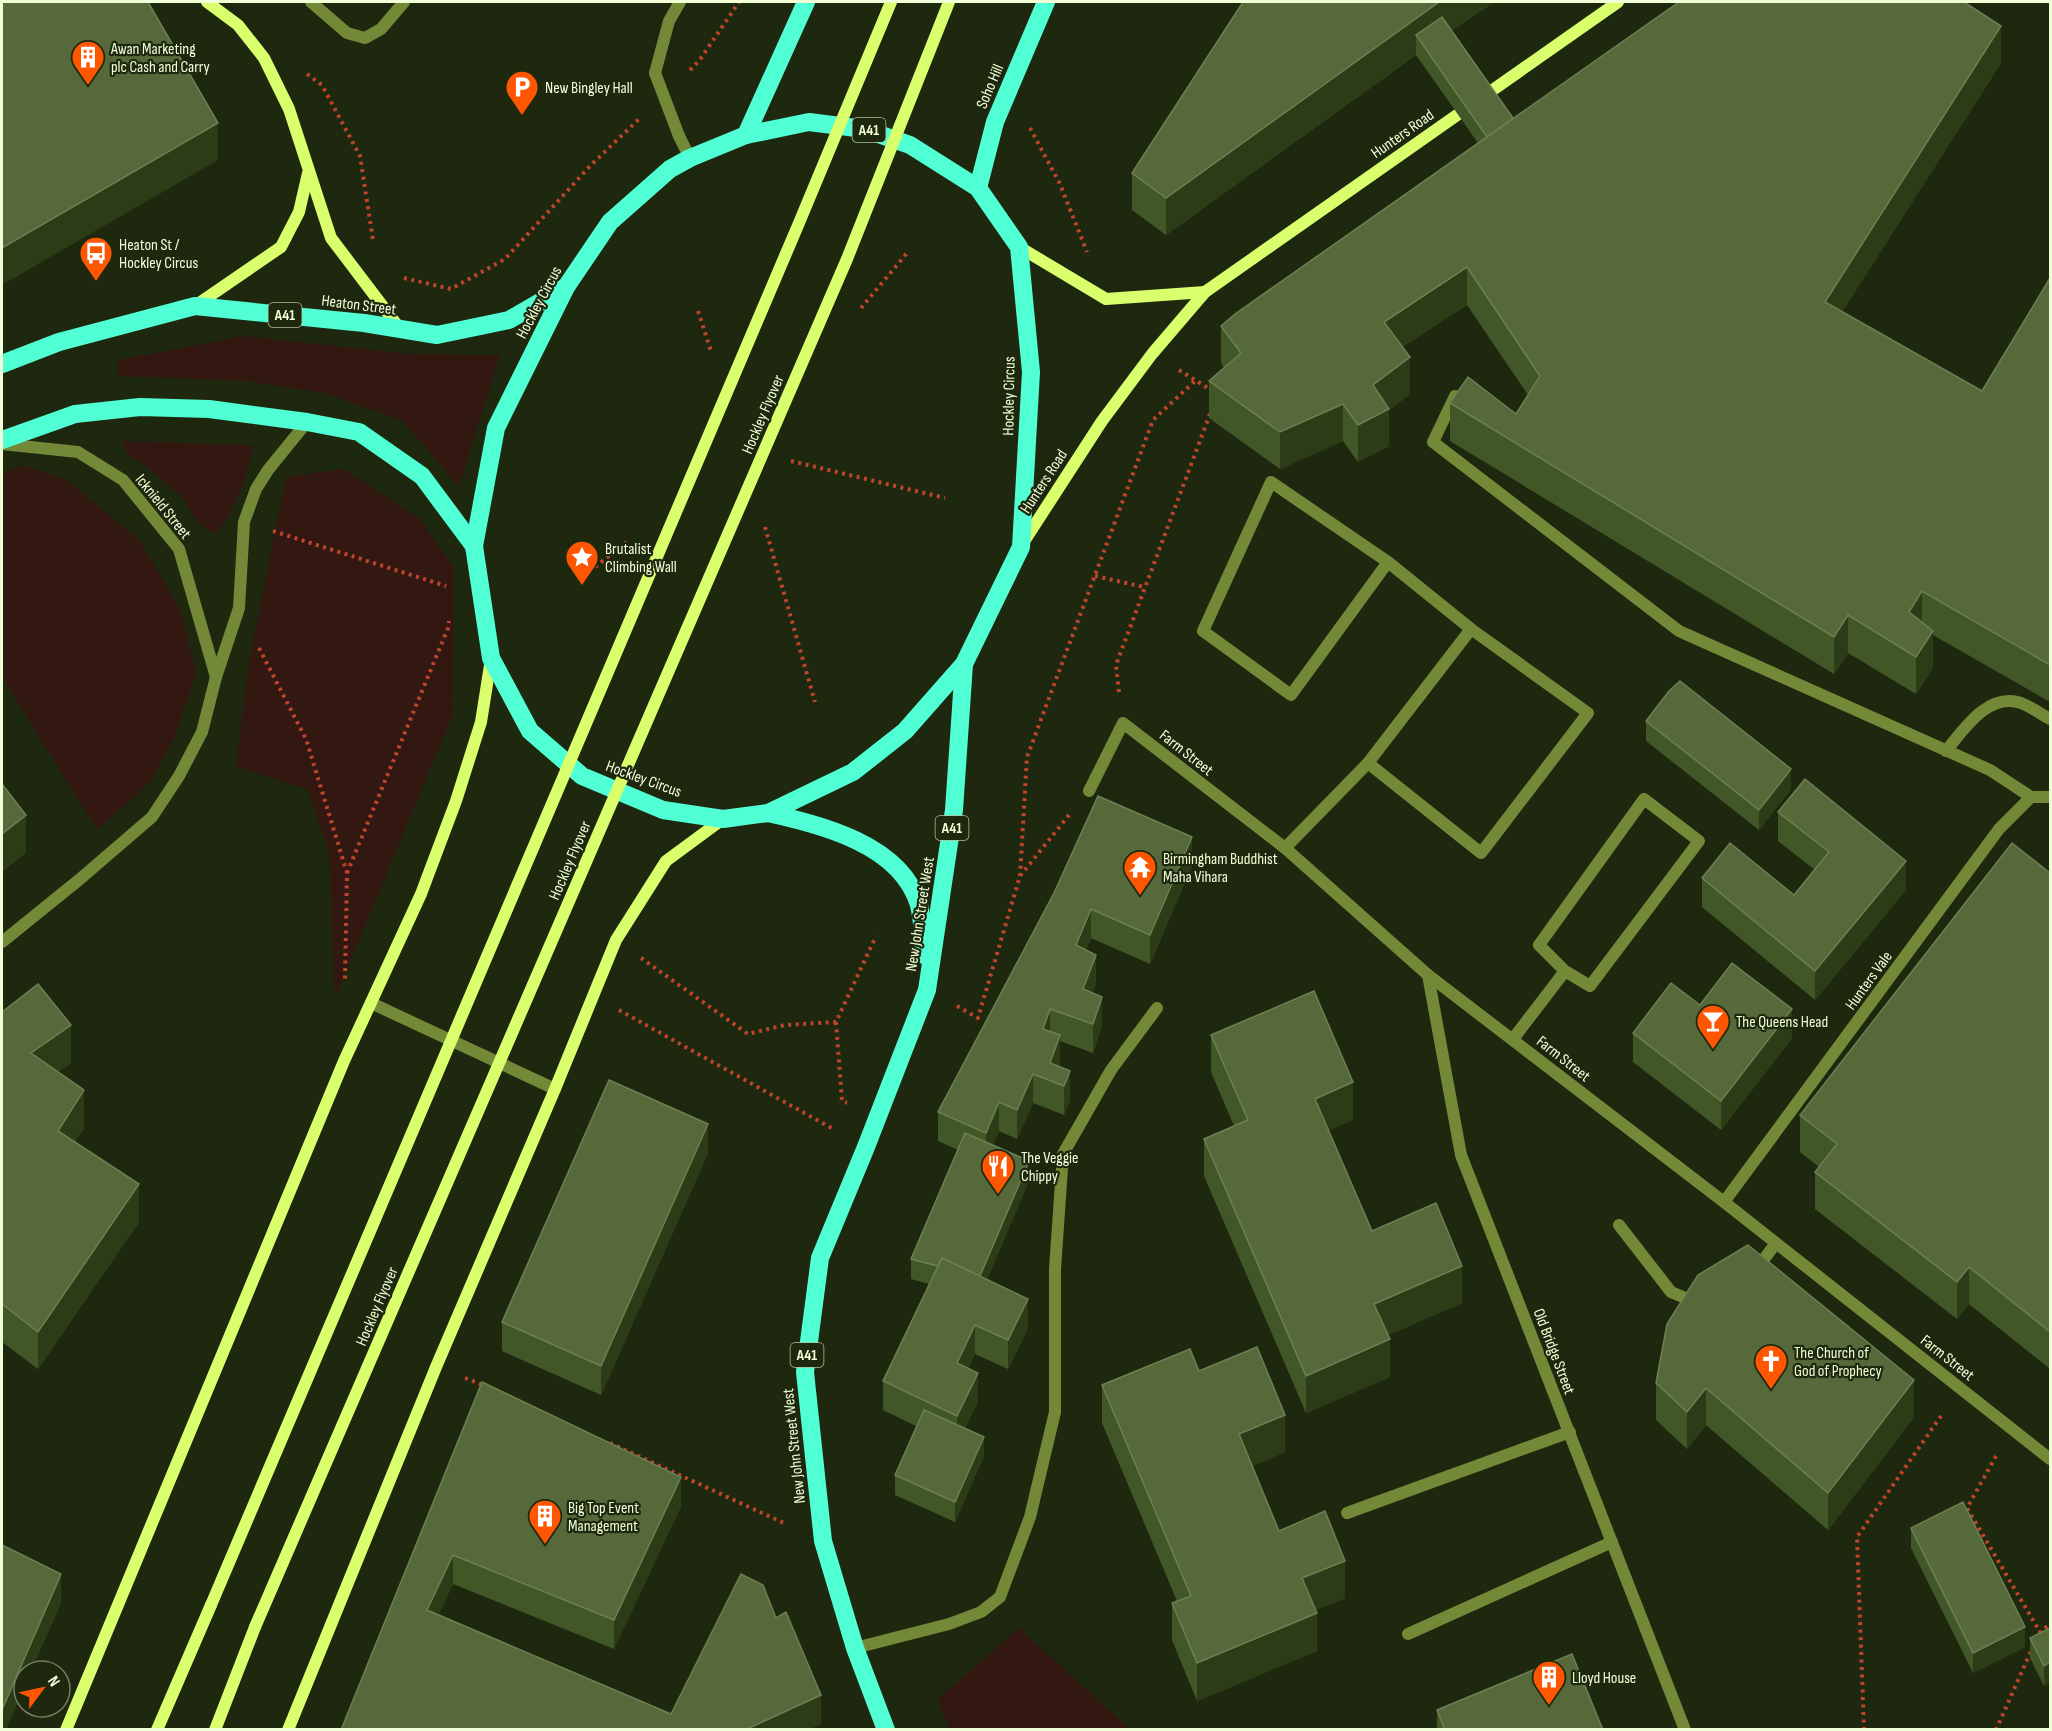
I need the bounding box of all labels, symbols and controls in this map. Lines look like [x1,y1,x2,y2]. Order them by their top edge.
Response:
building icon: Awan Marketing plc Cash and Carry [70,39,106,86]
place label: Awan Marketing plc Cash and Carry [110,40,210,77]
street label: Soho Hill [973,61,1008,112]
parking icon: New Bingley Hall [504,69,540,116]
place label: New Bingley Hall [545,79,633,98]
street label: Hunters Road [1368,106,1438,163]
road number: A41 [852,118,886,142]
bus stop icon: Heaton St / Hockley Circus [78,235,114,282]
place label: Heaton St / Hockley Circus [119,236,198,273]
street label: Hockley Circus [512,263,566,342]
street label: Heaton Street [320,291,397,320]
road number: A41 [268,303,302,327]
street label: Hockley Circus [999,356,1020,436]
street label: Hockley Flyover [738,372,789,457]
street label: Hunters Road [1017,446,1072,517]
street label: Icknield Street [131,471,195,543]
place icon: Brutalist Climbing Wall [564,539,600,586]
place label: Brutalist Climbing Wall [605,540,677,577]
street label: Farm Street [1155,726,1217,780]
street label: Hockley Circus [603,757,684,802]
road number: A41 [936,816,968,840]
street label: Hockley Flyover [545,818,596,903]
temple icon: Birmingham Buddhist Maha Vihara [1122,849,1158,896]
place label: Birmingham Buddhist Maha Vihara [1163,850,1278,887]
street label: New John Street West [902,855,939,973]
street label: Hunters Vale [1842,948,1897,1014]
bar icon: The Queens Head [1695,1003,1731,1050]
place label: The Queens Head [1736,1013,1828,1032]
street label: Farm Street [1532,1032,1594,1086]
restaurant icon: The Veggie Chippy [980,1148,1016,1195]
place label: The Veggie Chippy [1021,1149,1079,1186]
street label: Hockley Flyover [352,1264,403,1349]
street label: Old Bridge Street [1529,1306,1579,1397]
street label: Farm Street [1916,1331,1978,1385]
road number: A41 [790,1343,824,1367]
church icon: The Church of God of Prophecy [1753,1343,1789,1390]
place label: The Church of God of Prophecy [1794,1344,1882,1381]
street label: New John Street West [779,1387,810,1504]
building icon: Big Top Event Management [527,1498,563,1545]
place label: Big Top Event Management [568,1499,639,1536]
north arrow [12,1659,72,1719]
building icon: Lloyd House [1531,1659,1567,1706]
place label: Lloyd House [1572,1669,1636,1688]
text: N [43,1673,64,1690]

